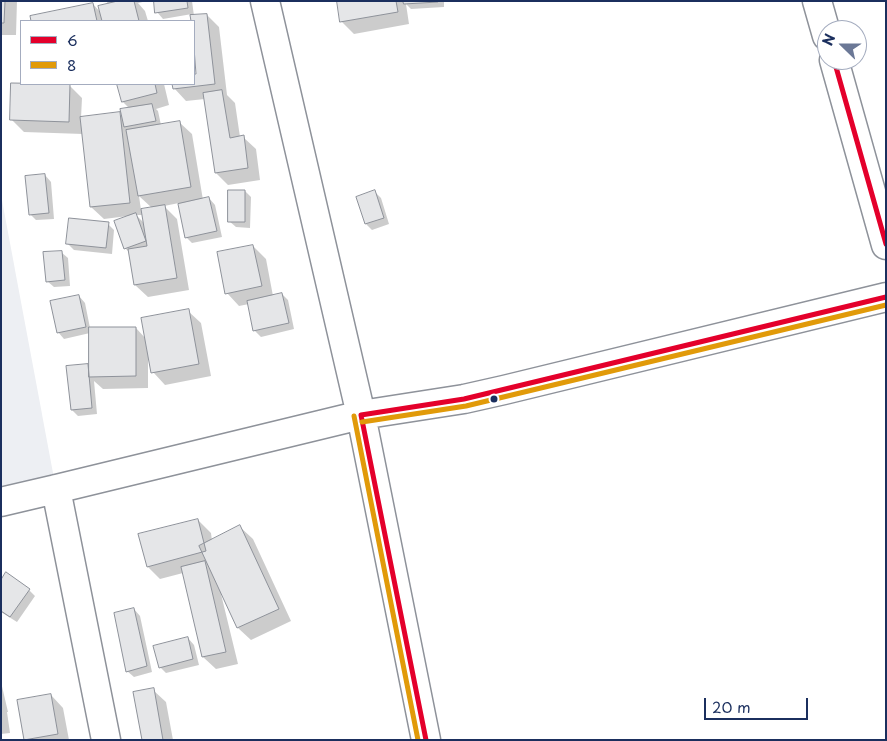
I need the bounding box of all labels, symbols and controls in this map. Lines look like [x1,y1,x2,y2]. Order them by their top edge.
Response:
legend [20,20,195,85]
north arrow [817,20,867,70]
text: 6 [67,28,78,51]
text: N [817,30,840,49]
text: 8 [67,53,76,76]
unlabelled marker [489,394,499,404]
scale bar [707,688,811,720]
text: 20 m [712,695,751,718]

